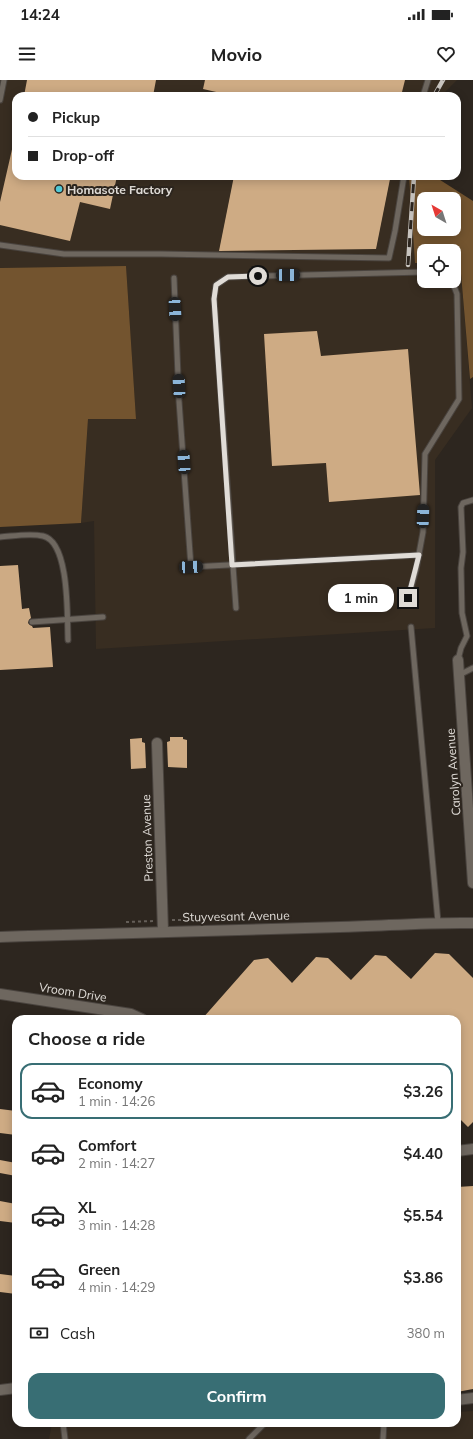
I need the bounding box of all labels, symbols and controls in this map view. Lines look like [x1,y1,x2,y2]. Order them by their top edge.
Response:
text: 14:24 [20,5,60,24]
icon: menu [16,43,38,65]
text: Movio [211,43,262,66]
icon: heart [435,43,457,65]
text: Pickup [52,108,100,127]
text: Drop-off [52,146,114,165]
place label: Homasote Factory [67,182,173,197]
marker: Homasote Factory [54,184,64,194]
north arrow [417,192,461,236]
map controls [417,192,461,288]
button: locate [417,244,461,288]
route start [249,267,267,285]
car [276,269,300,281]
car [168,297,182,321]
car [172,374,186,398]
car [177,450,191,474]
car [417,504,429,528]
car [179,560,203,574]
callout: 1 min [328,584,394,612]
route end [399,589,417,607]
text: 1 min [344,590,378,606]
street label: Carolyn Avenue [442,728,464,816]
street label: Preston Avenue [138,794,156,882]
street label: Stuyvesant Avenue [182,908,290,924]
street label: Vroom Drive [38,979,108,1005]
text: Choose a ride [28,1027,145,1050]
icon: car [30,1073,66,1109]
text: Economy [78,1074,143,1093]
text: $3.26 [403,1082,443,1101]
text: 1 min · 14:26 [78,1093,155,1109]
icon: car [30,1135,66,1171]
text: Comfort [78,1136,136,1155]
text: $4.40 [403,1144,443,1163]
text: 2 min · 14:27 [78,1155,155,1171]
icon: car [30,1197,66,1233]
text: XL [78,1198,96,1217]
text: $5.54 [403,1206,443,1225]
text: 3 min · 14:28 [78,1217,155,1233]
icon: car [30,1259,66,1295]
text: Green [78,1260,120,1279]
text: $3.86 [403,1268,443,1287]
text: 4 min · 14:29 [78,1279,155,1295]
icon: cash [28,1322,50,1344]
text: Cash [60,1324,95,1343]
text: 380 m [407,1325,445,1341]
button: Confirm [28,1373,445,1419]

